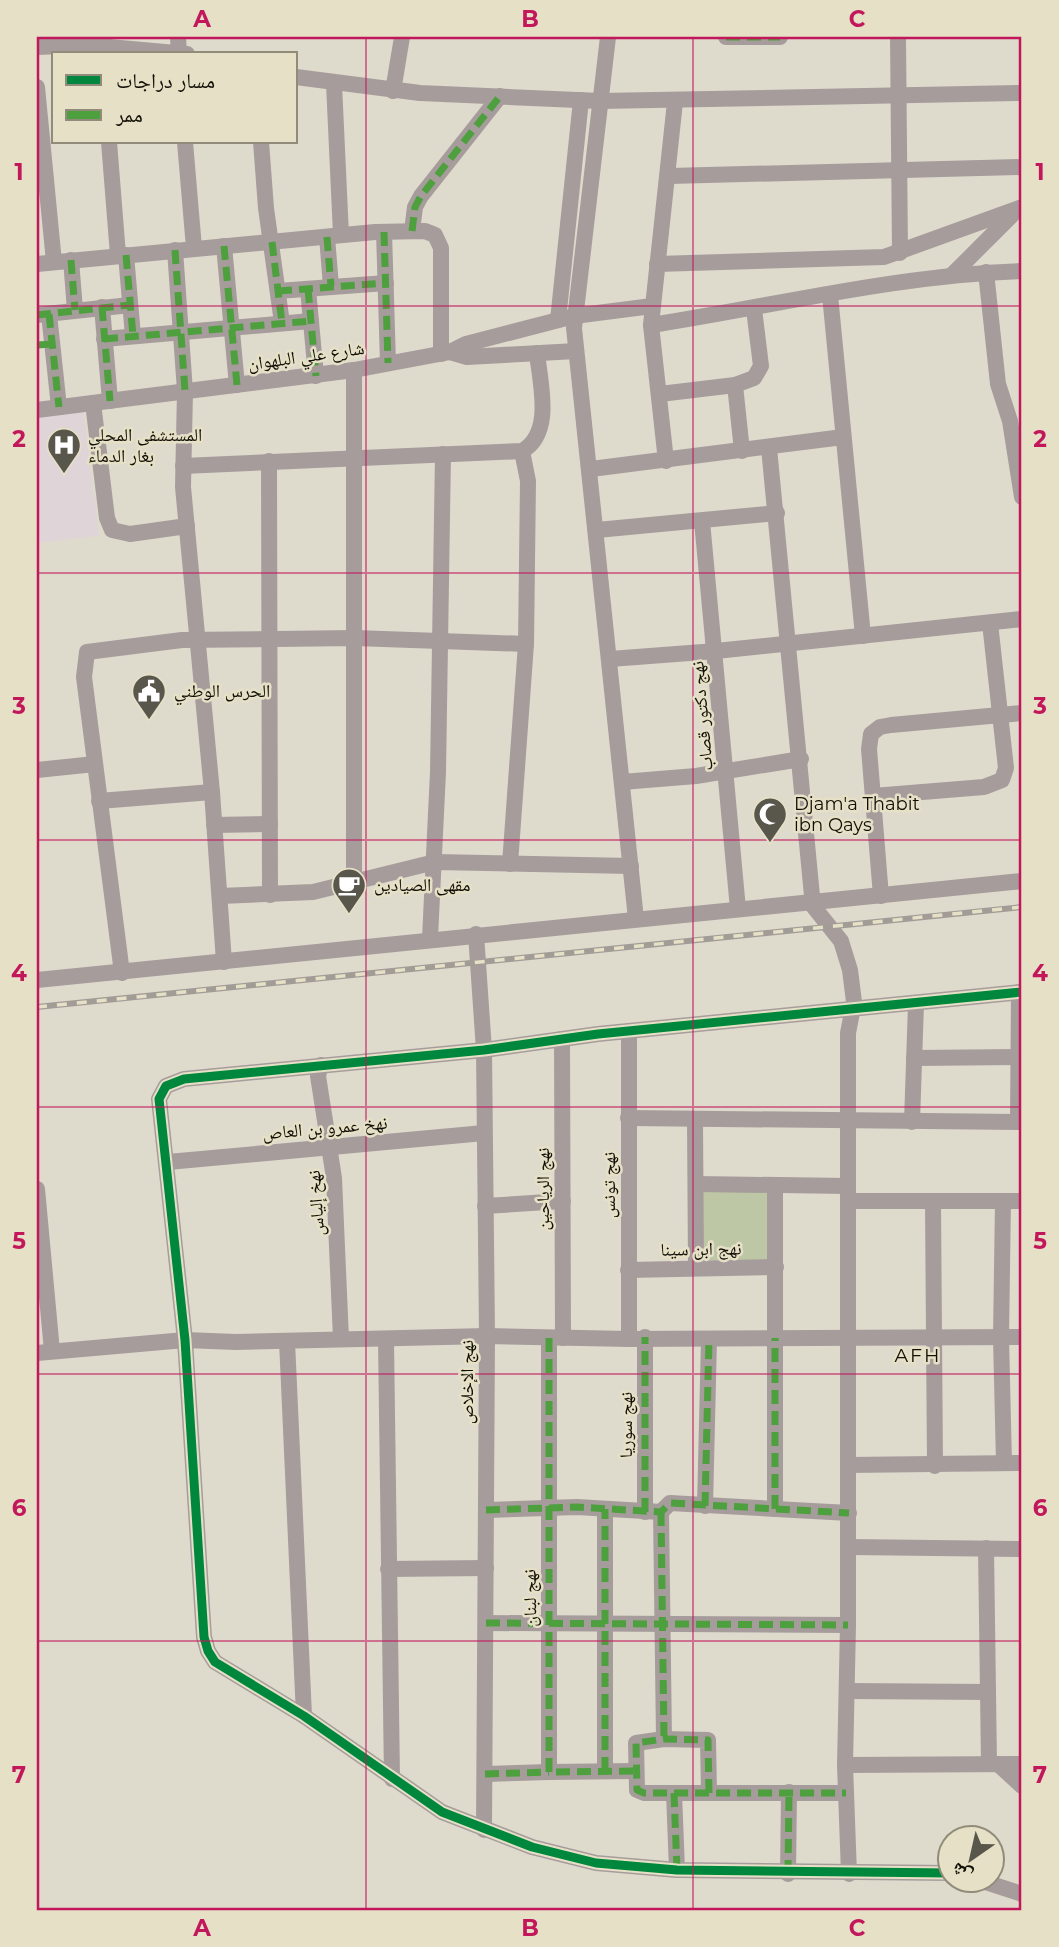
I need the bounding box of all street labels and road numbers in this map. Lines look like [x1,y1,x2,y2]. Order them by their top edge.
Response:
street label: شارع علي البلهوان [246,337,366,379]
street label: نهج دكتور قصاب [686,660,719,772]
street label: نهخ عمرو بن العاص [262,1112,389,1145]
street label: نهج الرياحين [532,1147,555,1231]
street label: نهج تونس [598,1152,621,1218]
street label: نهخ إلياس [303,1169,330,1237]
street label: نهج ابن سينا [660,1237,742,1262]
street label: نهج الإخلاص [456,1340,479,1424]
street label: نهج سوريا [615,1392,638,1458]
street label: نهج لبنان [518,1569,543,1627]

